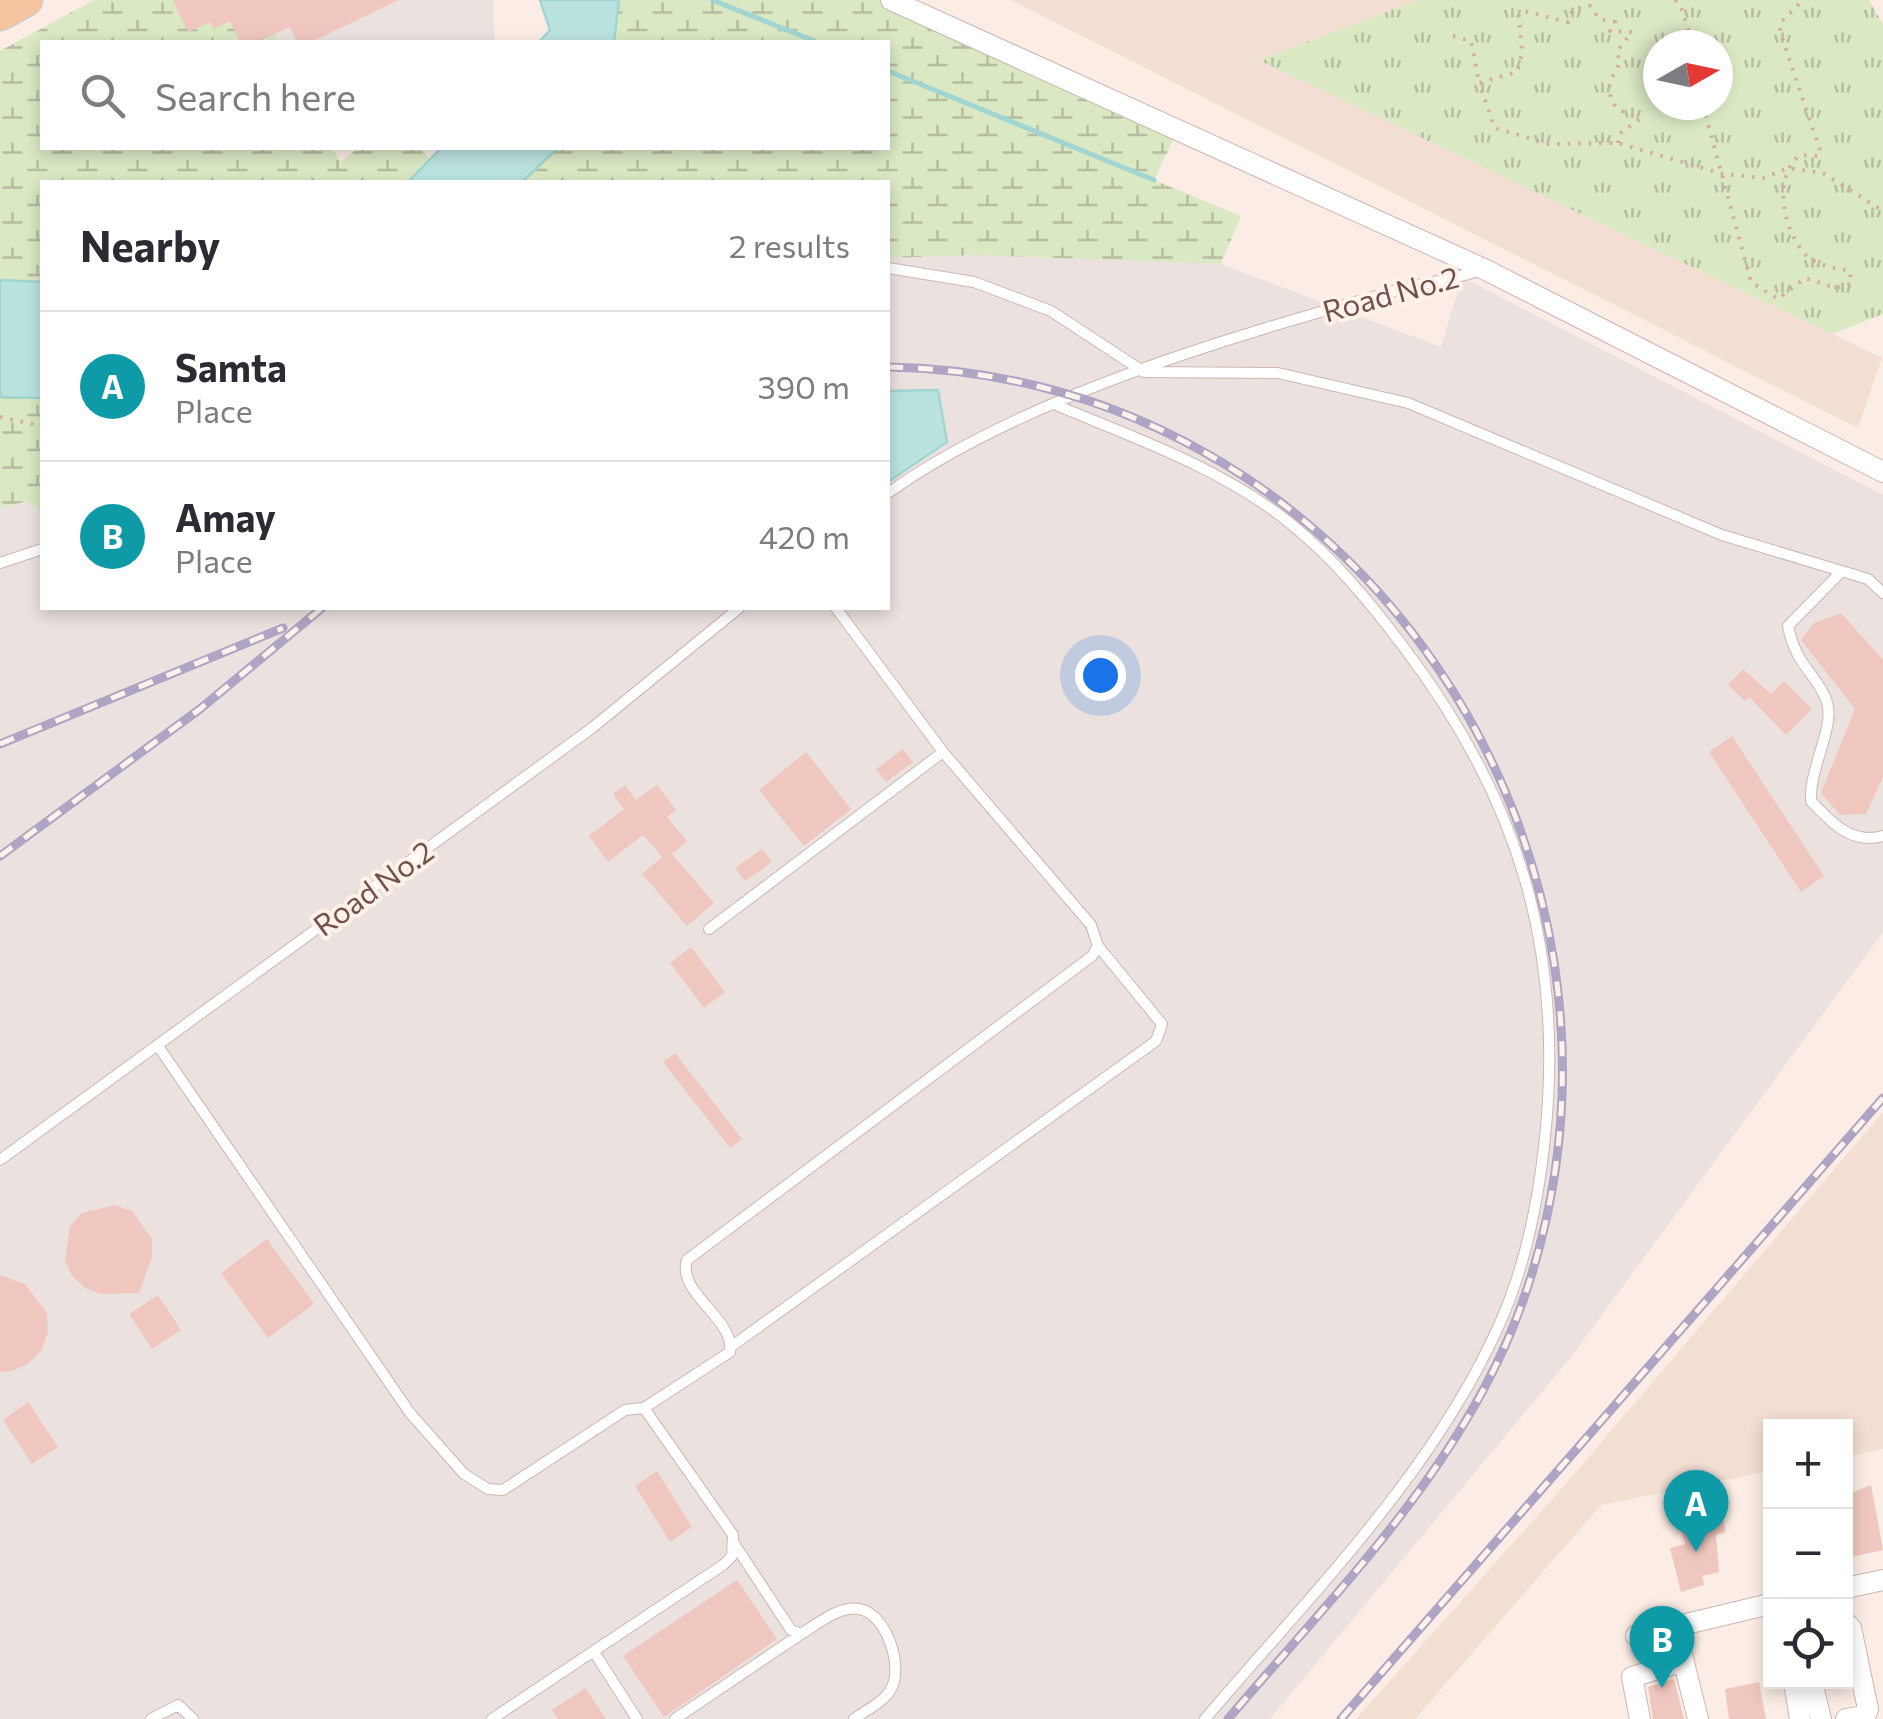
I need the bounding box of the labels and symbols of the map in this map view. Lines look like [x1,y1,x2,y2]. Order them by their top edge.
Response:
north arrow [1643,30,1733,120]
street label: Road No.2 [1318,257,1462,328]
your location [1075,650,1126,701]
street label: Road No.2 [305,831,440,943]
pin: A [1664,1470,1728,1552]
pin: B [1630,1606,1694,1688]

